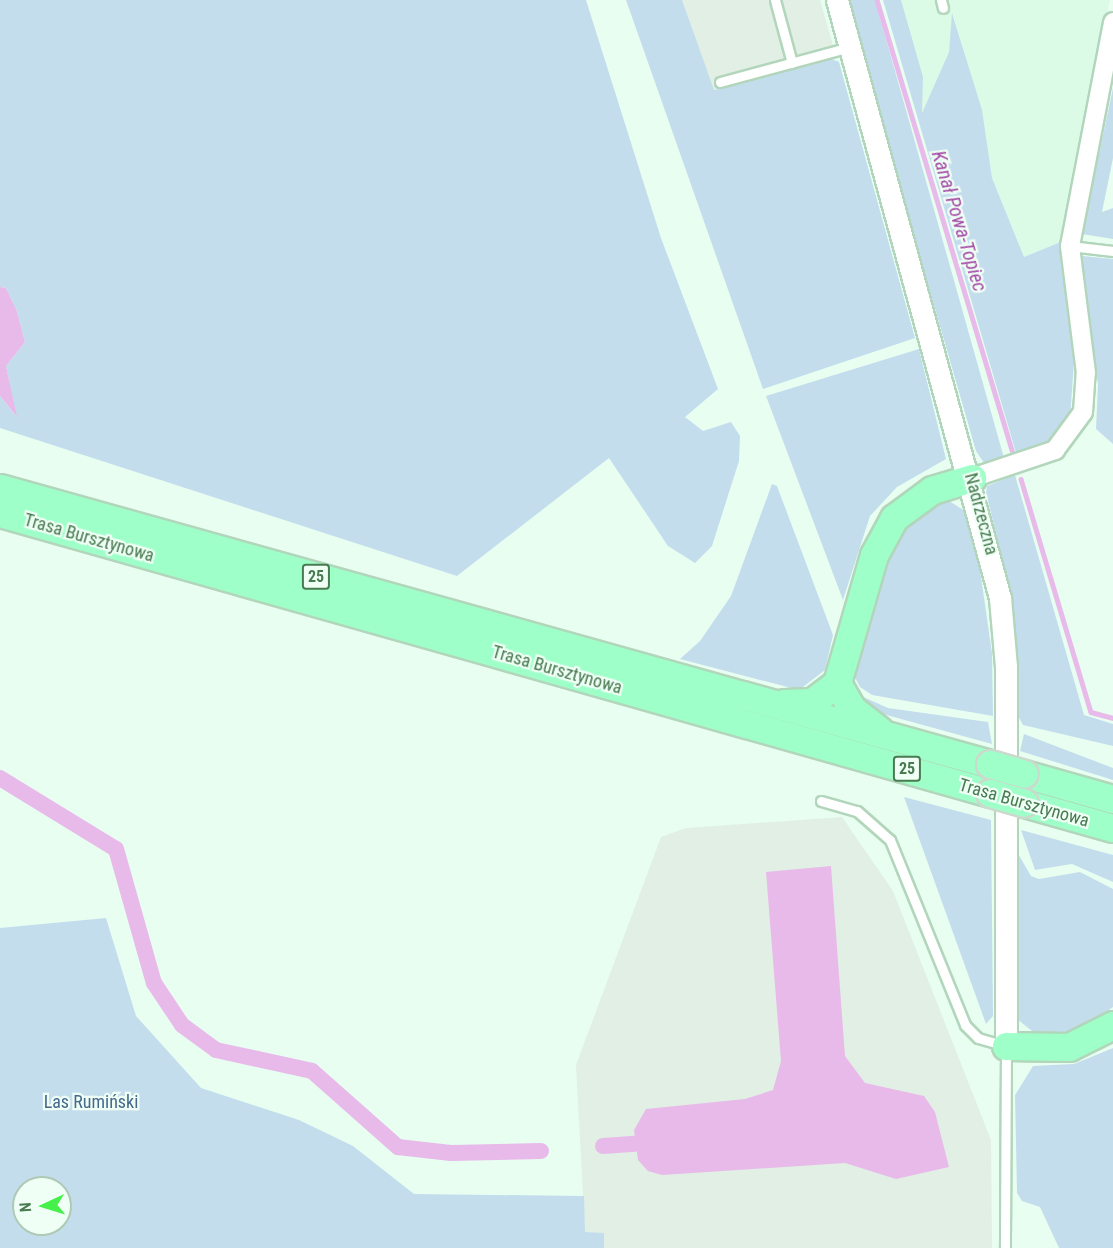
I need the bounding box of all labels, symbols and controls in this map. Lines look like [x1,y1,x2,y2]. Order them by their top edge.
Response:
water label: Kanał Powa-Topiec [926,148,992,294]
street label: Nadrzeczna [960,471,1002,557]
street label: Trasa Bursztynowa [21,509,157,567]
road number: 25 [301,564,331,590]
street label: Trasa Bursztynowa [489,641,625,699]
road number: 25 [892,756,922,782]
street label: Trasa Bursztynowa [956,774,1092,832]
park label: Las Rumiński [44,1091,138,1113]
north arrow [12,1176,72,1236]
text: N [16,1202,35,1213]

